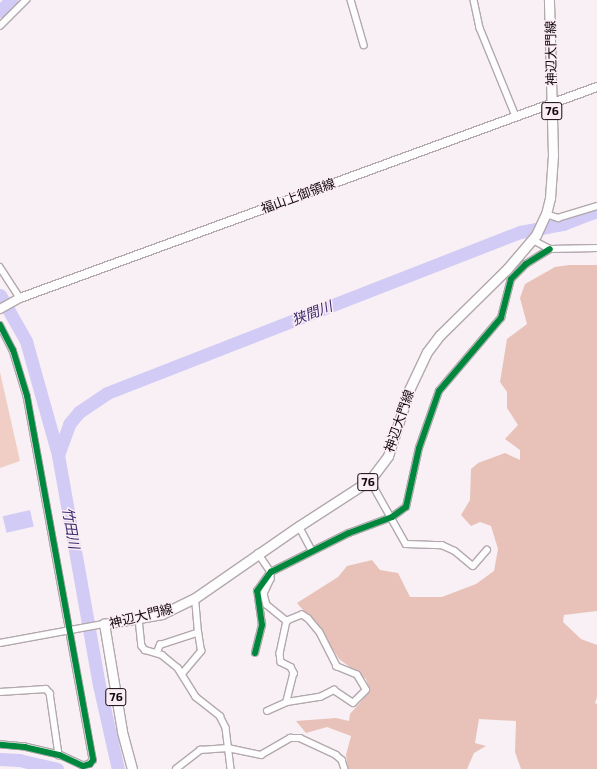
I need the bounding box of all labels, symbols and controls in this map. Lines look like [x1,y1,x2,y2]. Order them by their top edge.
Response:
street label: 神辺大門線 [543,20,559,86]
road number: 76 [541,101,563,121]
street label: 福山上御領線 [259,175,337,217]
water label: 狭間川 [289,298,335,328]
street label: 神辺大門線 [381,388,417,454]
road number: 76 [357,472,379,492]
water label: 竹田川 [59,506,83,550]
street label: 神辺大門線 [108,601,174,631]
road number: 76 [105,687,127,707]

